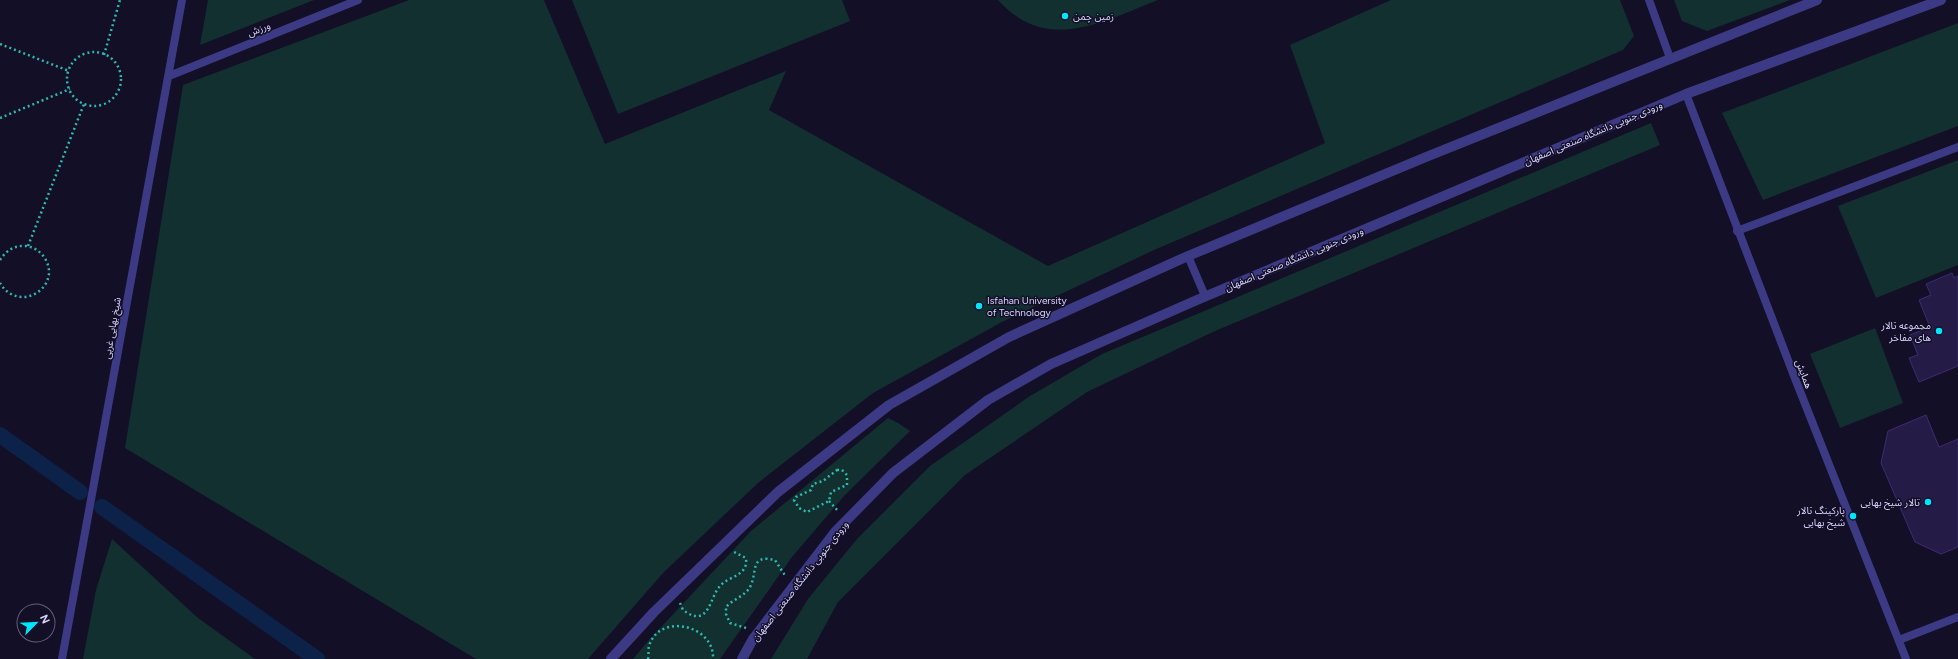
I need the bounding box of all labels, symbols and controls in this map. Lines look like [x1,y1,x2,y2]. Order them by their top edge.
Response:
place label: زمین چمن [1073,10,1114,23]
marker: زمین چمن [1060,11,1070,21]
street label: ورزش [246,19,272,39]
street label: ورودی جنوبی دانشگاه صنعتی اصفهان [1522,98,1664,168]
street label: ورودی جنوبی دانشگاه صنعتی اصفهان [1223,224,1365,294]
place label: Isfahan University of Technology [987,294,1068,319]
street label: شیخ بهایی غربی [100,296,125,360]
marker: Isfahan University of Technology [974,301,984,311]
place label: مجموعه تالار های مفاخر [1880,319,1931,344]
marker: مجموعه تالار های مفاخر [1934,326,1944,336]
street label: همایش [1793,358,1816,391]
place label: تالار شیخ بهایی [1861,496,1920,510]
marker: تالار شیخ بهایی [1923,497,1933,507]
place label: پارکینگ تالار شیخ بهایی [1796,504,1845,530]
marker: پارکینگ تالار شیخ بهایی [1848,511,1858,521]
street label: ورودی جنوبی دانشگاه صنعتی اصفهان [749,518,851,644]
north arrow [16,603,56,643]
text: N [37,613,52,626]

